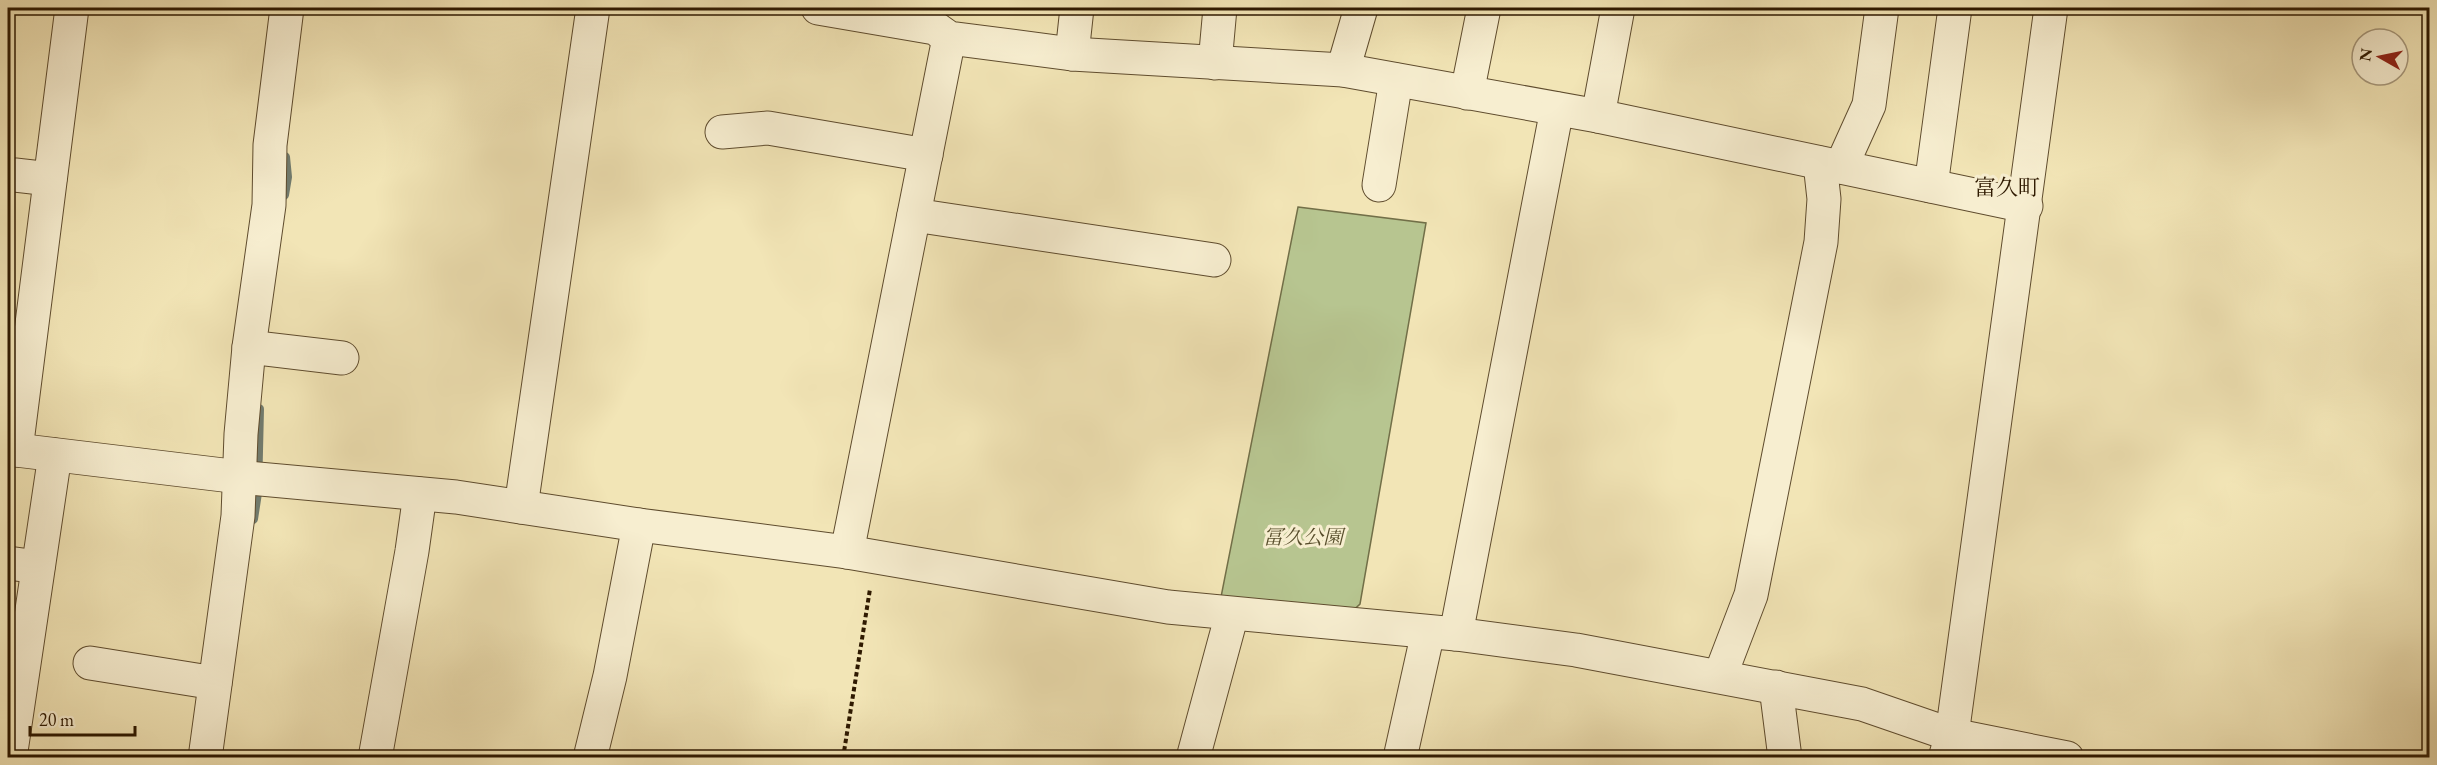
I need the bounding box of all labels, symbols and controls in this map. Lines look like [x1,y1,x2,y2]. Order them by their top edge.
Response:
north arrow [2350,27,2410,87]
text: N [2354,47,2377,63]
district label: 富久町 [1974,173,2040,202]
park label: 冨久公園 [1263,524,1346,550]
scale bar [30,699,135,737]
text: 20 m [39,708,74,731]

